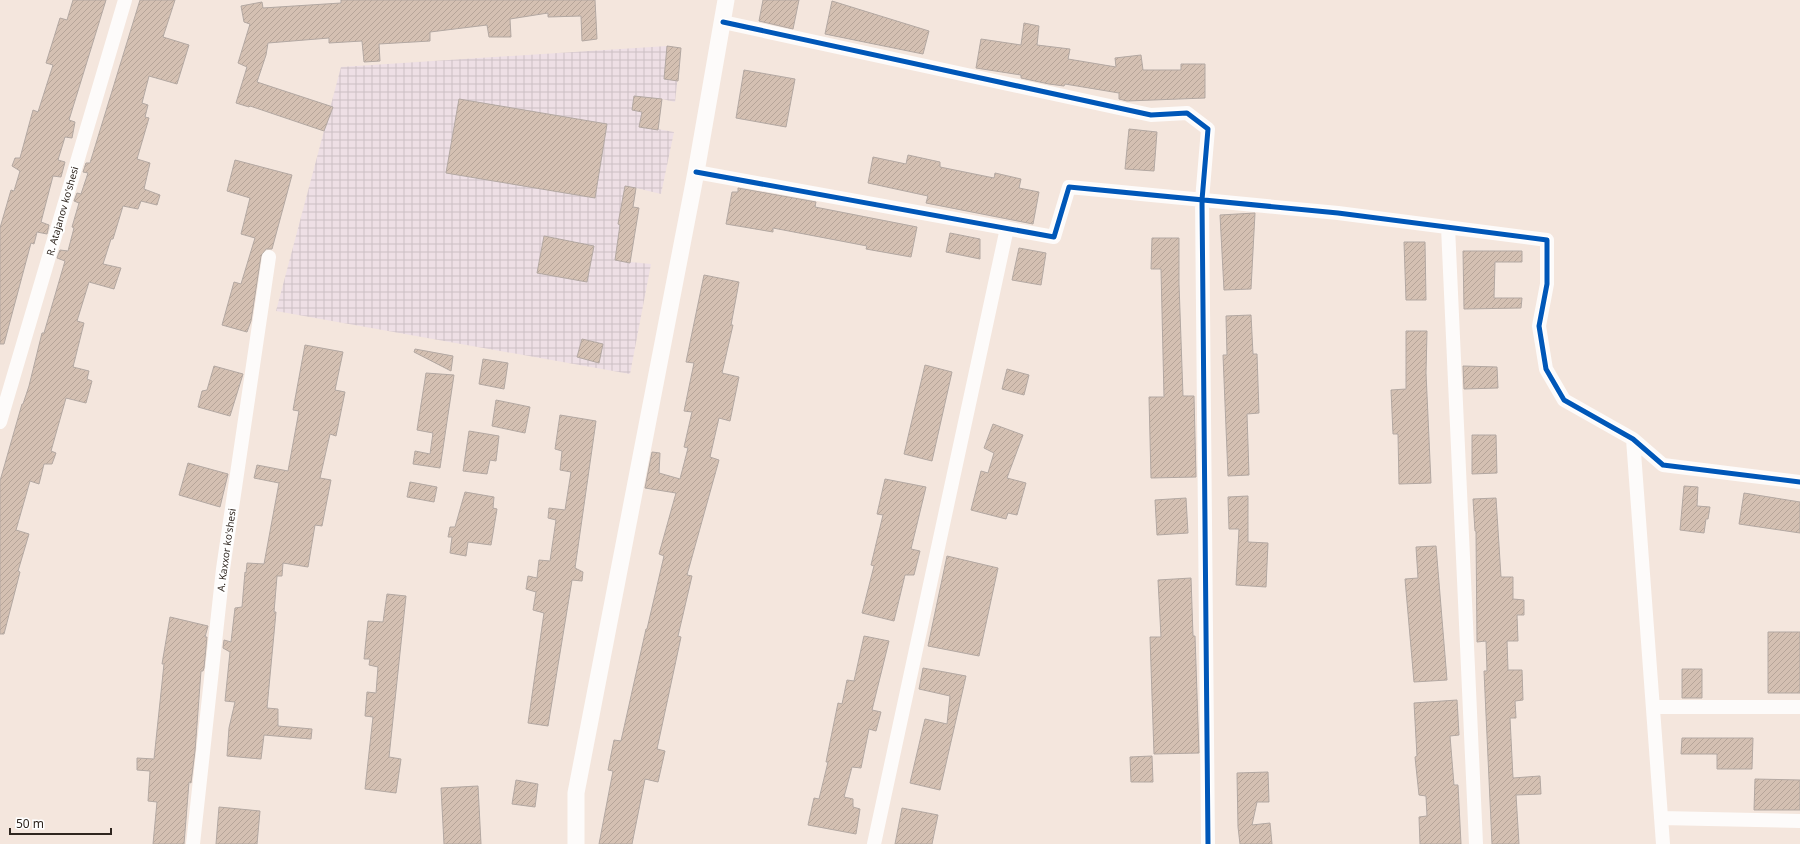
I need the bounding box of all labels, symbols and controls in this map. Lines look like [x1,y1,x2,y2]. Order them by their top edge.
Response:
street label: R. Atajanov ko'shesi [43,165,81,257]
street label: A. Kaxxor ko'shesi [213,508,239,592]
scale bar [10,810,111,836]
text: 50 m [16,815,44,832]

